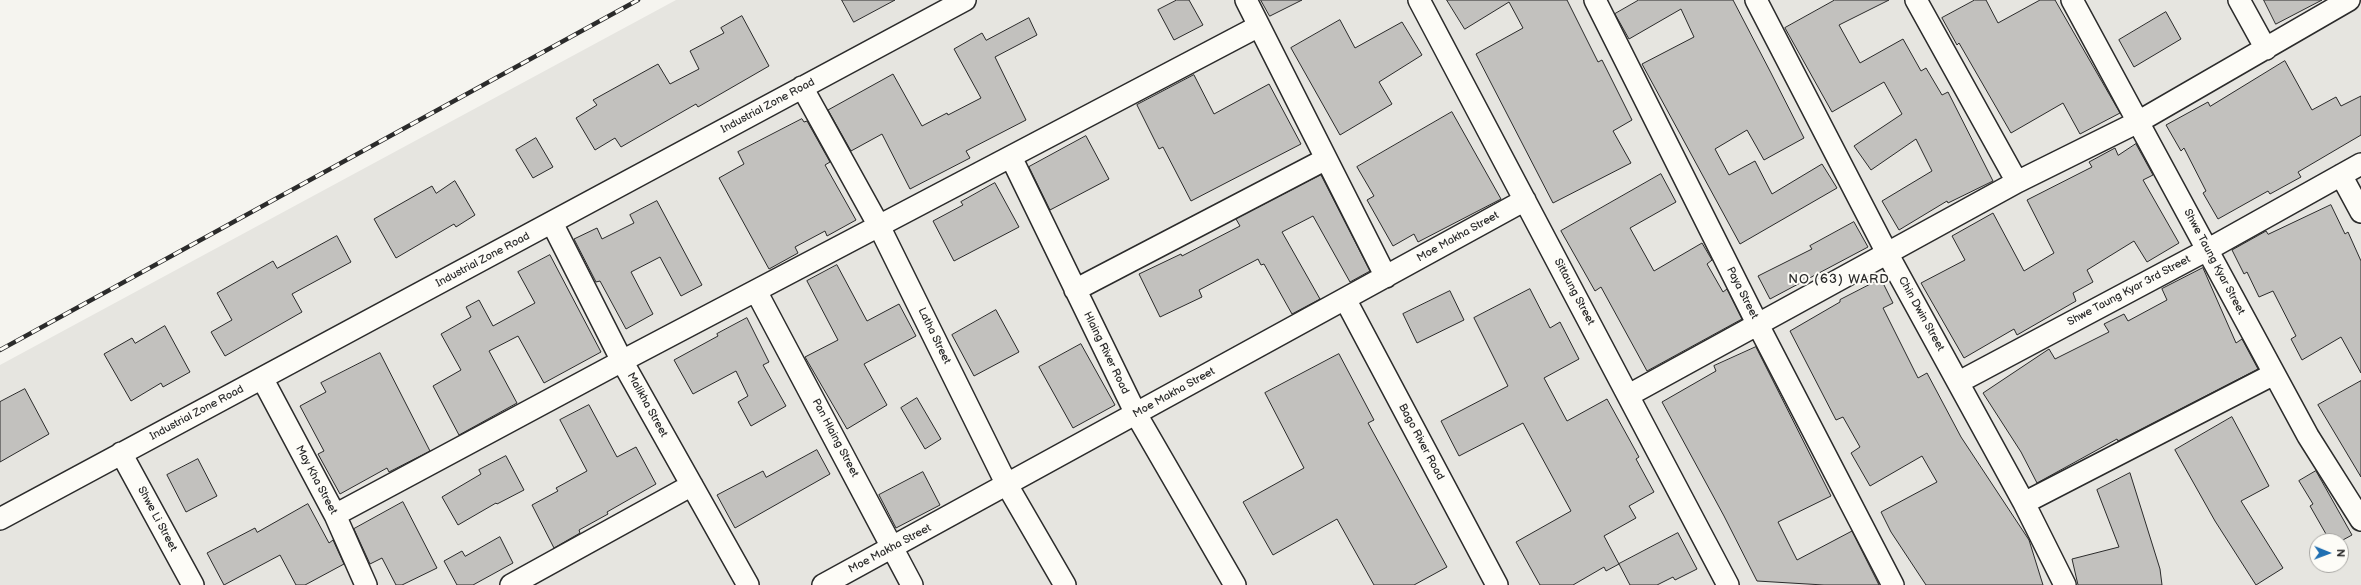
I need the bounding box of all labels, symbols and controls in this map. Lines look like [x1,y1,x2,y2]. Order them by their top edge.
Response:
street label: Industrial Zone Road [719,76,817,136]
street label: Shwe Taung Kyar Street [2181,207,2247,317]
street label: Moe Makha Street [1415,209,1501,265]
street label: Industrial Zone Road [434,230,532,290]
street label: Shwe Taung Kyar 3rd Street [2065,253,2193,329]
street label: Sittaung Street [1551,256,1597,328]
street label: Paya Street [1723,265,1761,321]
district label: NO (63) WARD [1788,272,1890,288]
street label: Chin Dwin Street [1895,275,1947,353]
street label: Latha Street [915,306,953,366]
street label: Hlaing River Road [1080,310,1132,396]
street label: Moe Makha Street [1131,365,1217,421]
street label: Malikha Street [624,370,670,440]
street label: Industrial Zone Road [148,383,246,443]
street label: Pan Hlaing Street [809,397,861,479]
street label: Bago River Road [1395,402,1447,482]
street label: May Kha Street [292,443,340,517]
street label: Shwe Li Street [134,484,180,554]
street label: Moe Makha Street [846,522,934,576]
north arrow [2309,533,2349,573]
text: N [2334,549,2347,557]

